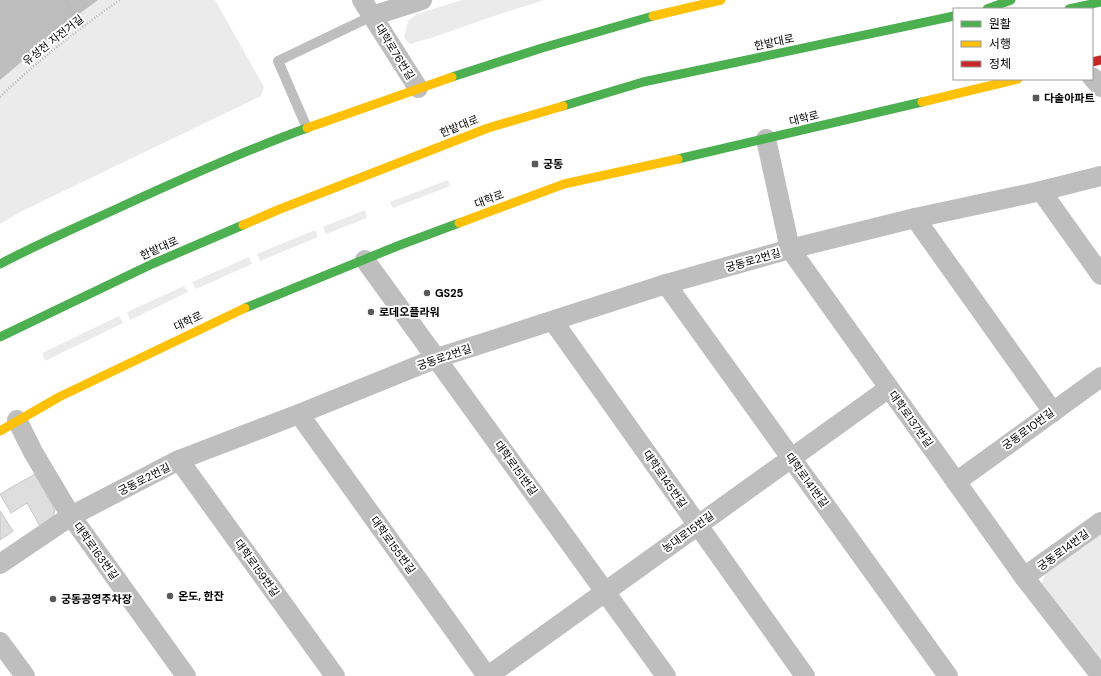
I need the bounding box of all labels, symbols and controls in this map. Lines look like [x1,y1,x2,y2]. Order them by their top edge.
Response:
legend [953,8,1093,80]
street label: 유성천 자전거길 [20,12,86,68]
text: 원활 [989,16,1011,32]
street label: 대학로76번길 [372,22,418,82]
street label: 한밭대로 [753,31,795,53]
text: 서행 [989,36,1011,52]
text: 정체 [989,56,1011,72]
place label: 다솔아파트 [1044,91,1095,105]
marker: 다솔아파트 [1031,93,1041,103]
street label: 대학로 [788,108,820,128]
street label: 한밭대로 [438,112,480,140]
place label: 궁동 [543,157,563,171]
marker: 궁동 [530,159,540,169]
street label: 대학로 [472,187,506,211]
street label: 한밭대로 [138,233,180,263]
street label: 궁동로2번길 [724,245,782,275]
place label: GS25 [435,286,464,300]
marker: GS25 [422,288,432,298]
place label: 로데오플라워 [379,305,440,319]
marker: 로데오플라워 [366,307,376,317]
street label: 대학로 [171,308,205,334]
street label: 궁동로2번길 [415,341,473,373]
street label: 대학로137번길 [886,388,936,450]
street label: 궁동로10번길 [999,405,1057,453]
street label: 대학로151번길 [491,438,541,498]
street label: 대학로145번길 [640,447,690,511]
street label: 대학로141번길 [782,450,832,510]
street label: 궁동로2번길 [115,460,173,498]
street label: 농대로15번길 [659,508,717,556]
street label: 대학로155번길 [368,514,418,576]
street label: 대학로163번길 [71,520,121,582]
street label: 궁동로14번길 [1034,526,1092,574]
street label: 대학로159번길 [232,537,282,599]
place label: 온도, 한잔 [178,589,224,603]
marker: 온도, 한잔 [165,591,175,601]
place label: 궁동공영주차장 [61,592,132,606]
marker: 궁동공영주차장 [48,594,58,604]

